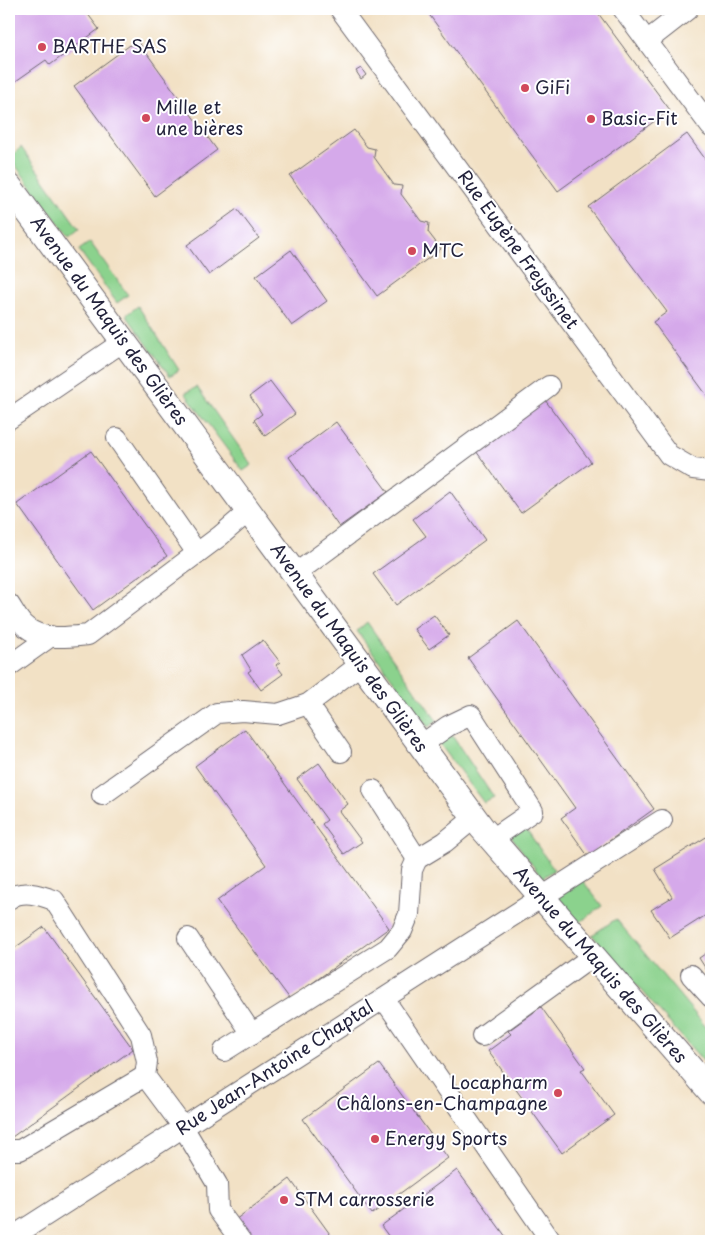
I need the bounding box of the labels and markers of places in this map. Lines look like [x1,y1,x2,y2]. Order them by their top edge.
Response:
place label: BARTHE SAS [52,32,167,59]
marker: BARTHE SAS [36,41,48,53]
place label: GiFi [535,73,570,100]
marker: GiFi [519,82,531,94]
place label: Mille et une bières [156,93,243,141]
place label: Basic-Fit [601,104,678,131]
marker: Mille et une bières [140,112,152,124]
marker: Basic-Fit [585,113,597,125]
place label: MTC [422,236,464,263]
marker: MTC [406,245,418,257]
place label: Locapharm Châlons-en-Champagne [336,1068,548,1116]
marker: Locapharm Châlons-en-Champagne [552,1087,564,1099]
place label: Energy Sports [385,1124,507,1151]
marker: Energy Sports [369,1133,381,1145]
place label: STM carrosserie [294,1185,435,1212]
marker: STM carrosserie [278,1194,290,1206]

